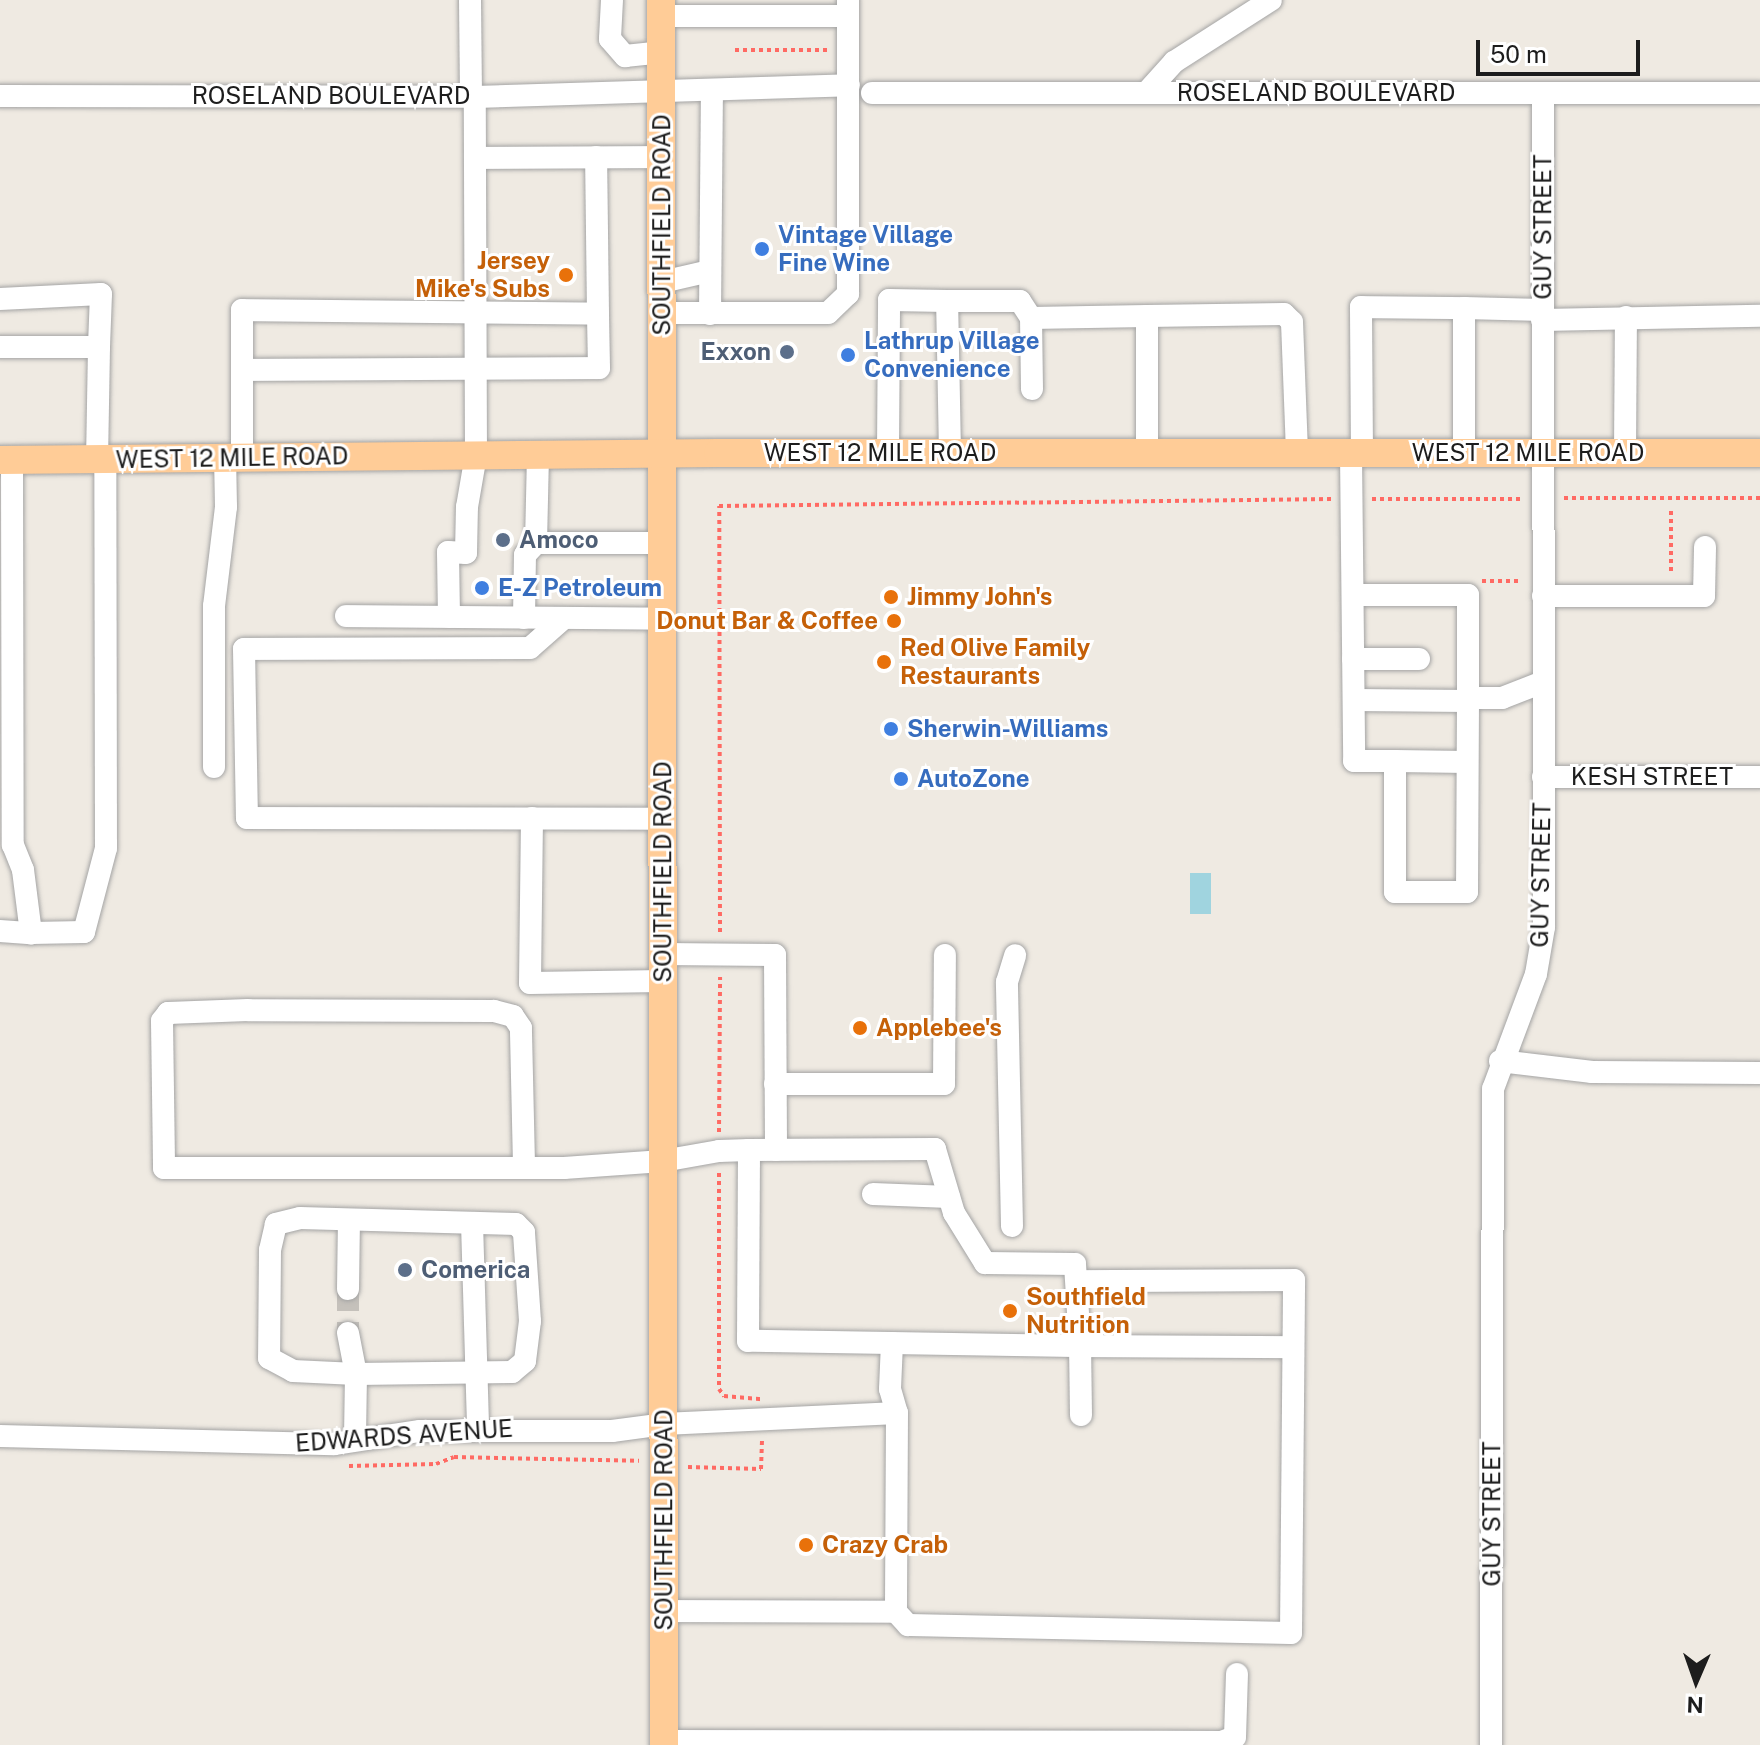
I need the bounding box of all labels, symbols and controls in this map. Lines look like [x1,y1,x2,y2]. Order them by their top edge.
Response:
scale bar [1480,24,1644,74]
text: 50 m [1490,40,1547,68]
street label: ROSELAND BOULEVARD [1177,79,1455,107]
street label: ROSELAND BOULEVARD [192,82,470,110]
street label: SOUTHFIELD ROAD [648,114,676,336]
street label: GUY STREET [1529,154,1557,300]
place label: Vintage Village Fine Wine [778,221,954,277]
marker: Vintage Village Fine Wine [753,240,771,258]
place label: Jersey Mike's Subs [415,247,550,303]
marker: Jersey Mike's Subs [557,266,575,284]
place label: Lathrup Village Convenience [864,327,1040,383]
place label: Exxon [700,338,771,366]
marker: Exxon [778,343,796,361]
marker: Lathrup Village Convenience [839,346,857,364]
street label: WEST 12 MILE ROAD [764,439,996,467]
street label: WEST 12 MILE ROAD [1412,439,1644,467]
street label: WEST 12 MILE ROAD [115,442,349,474]
place label: Amoco [519,526,599,554]
marker: Amoco [494,531,512,549]
place label: E-Z Petroleum [498,574,662,602]
marker: E-Z Petroleum [473,579,491,597]
place label: Jimmy John's [907,583,1053,611]
marker: Jimmy John's [882,588,900,606]
place label: Donut Bar & Coffee [656,607,878,635]
marker: Donut Bar & Coffee [885,612,903,630]
place label: Red Olive Family Restaurants [900,634,1090,690]
marker: Red Olive Family Restaurants [875,653,893,671]
place label: Sherwin-Williams [907,715,1108,743]
marker: Sherwin-Williams [882,720,900,738]
street label: SOUTHFIELD ROAD [649,761,677,983]
street label: KESH STREET [1571,763,1733,791]
place label: AutoZone [917,765,1030,793]
marker: AutoZone [892,770,910,788]
street label: GUY STREET [1525,802,1557,948]
place label: Applebee's [876,1014,1002,1042]
marker: Applebee's [851,1019,869,1037]
place label: Comerica [421,1256,530,1284]
marker: Comerica [396,1261,414,1279]
place label: Southfield Nutrition [1026,1283,1146,1339]
marker: Southfield Nutrition [1001,1302,1019,1320]
street label: SOUTHFIELD ROAD [650,1409,678,1631]
street label: EDWARDS AVENUE [294,1414,514,1458]
street label: GUY STREET [1478,1441,1506,1587]
place label: Crazy Crab [822,1531,948,1559]
marker: Crazy Crab [797,1536,815,1554]
north arrow [1656,1641,1736,1721]
text: N [1686,1692,1704,1718]

